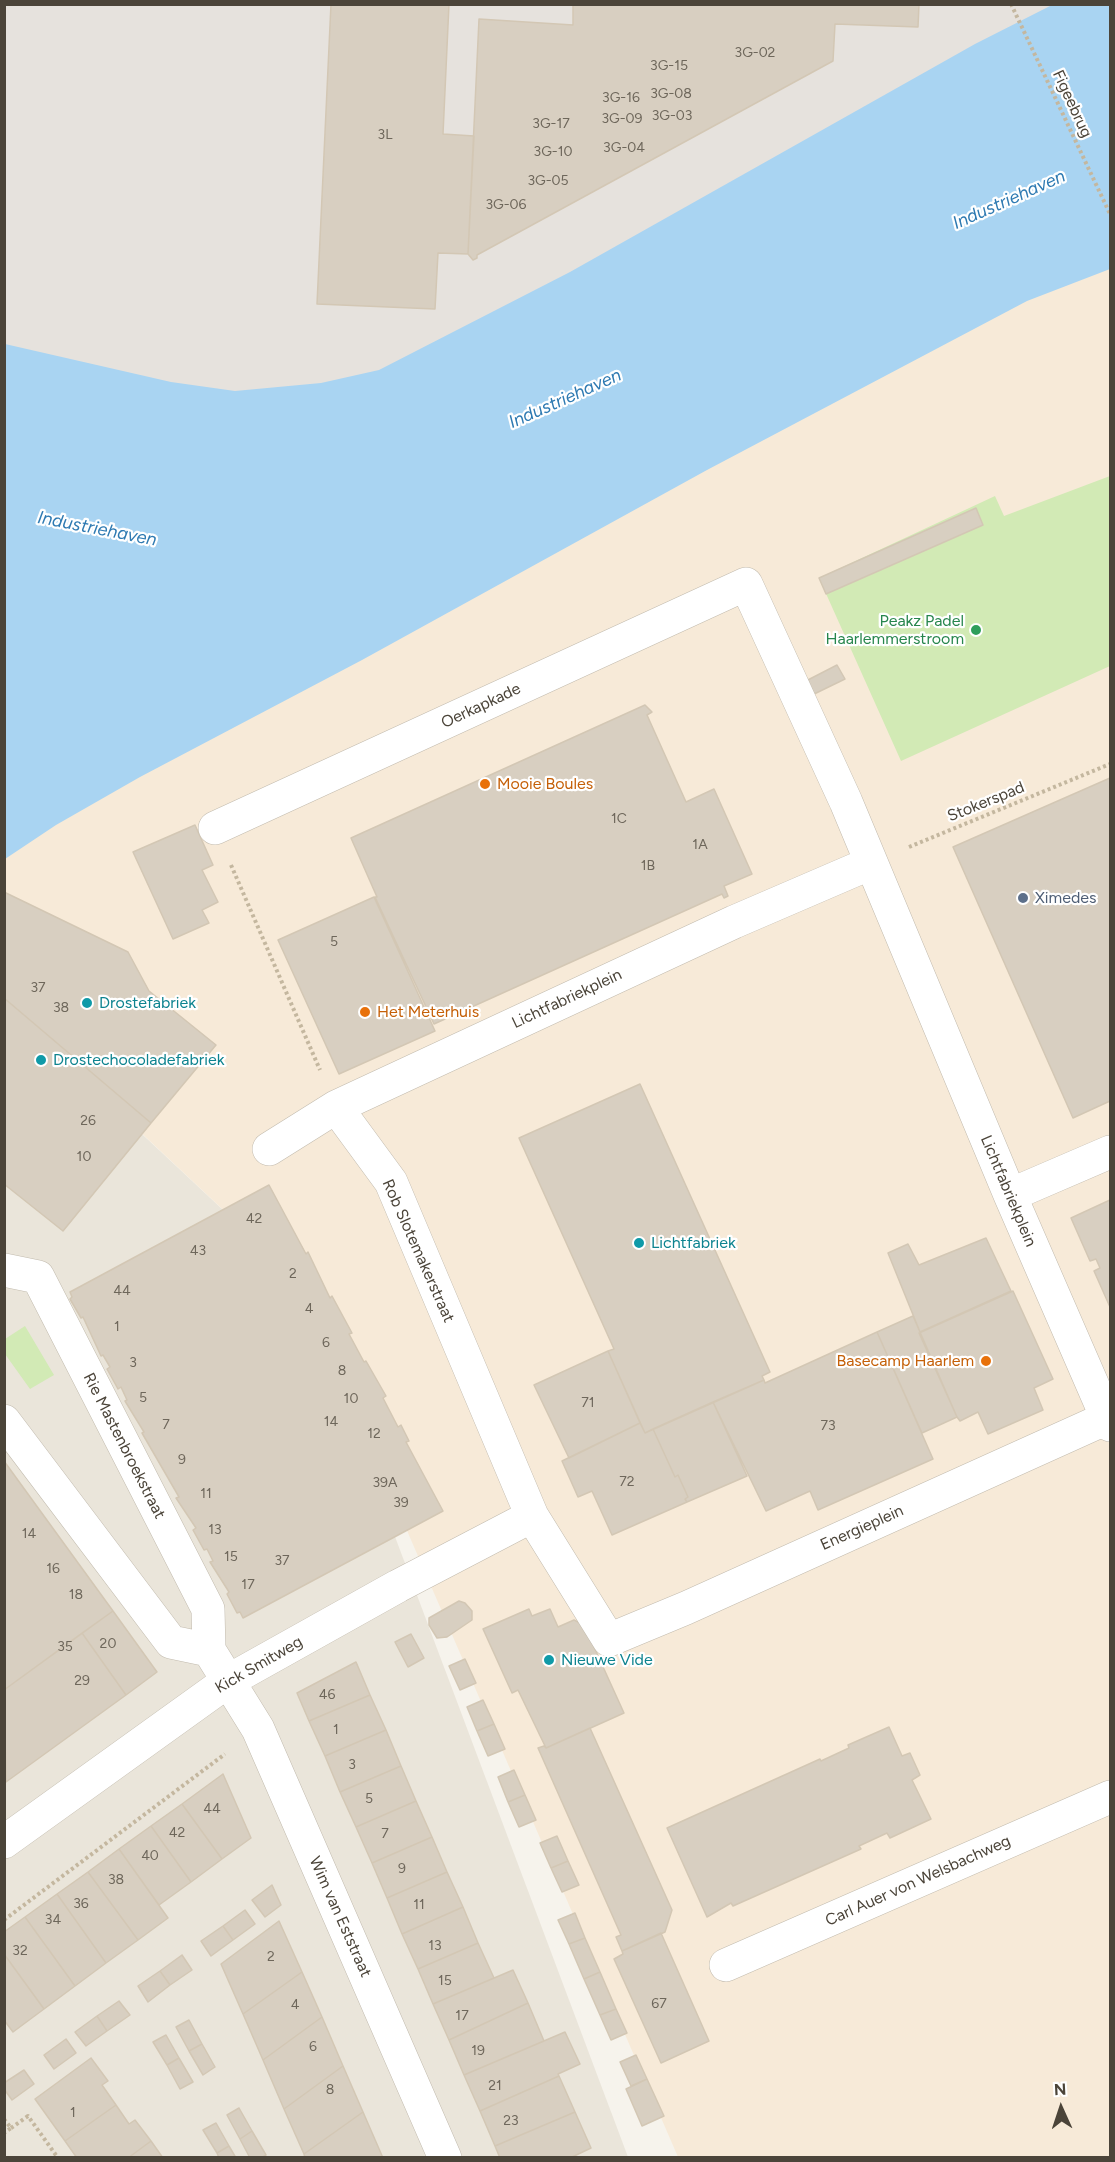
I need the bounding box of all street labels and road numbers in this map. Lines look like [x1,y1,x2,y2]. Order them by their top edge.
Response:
street label: Figeebrug [1048,67,1096,141]
street label: Oerkapkade [438,679,524,733]
street label: Stokerspad [945,778,1027,826]
street label: Lichtfabriekplein [509,965,625,1033]
street label: Lichtfabriekplein [976,1132,1040,1250]
street label: Rob Slotemakerstraat [378,1176,458,1326]
street label: Rie Mastenbroekstraat [79,1370,169,1522]
street label: Energieplein [818,1501,906,1555]
street label: Kick Smitweg [212,1632,306,1698]
street label: Carl Auer von Welsbachweg [822,1831,1014,1931]
street label: Wim van Eststraat [305,1854,375,1980]

